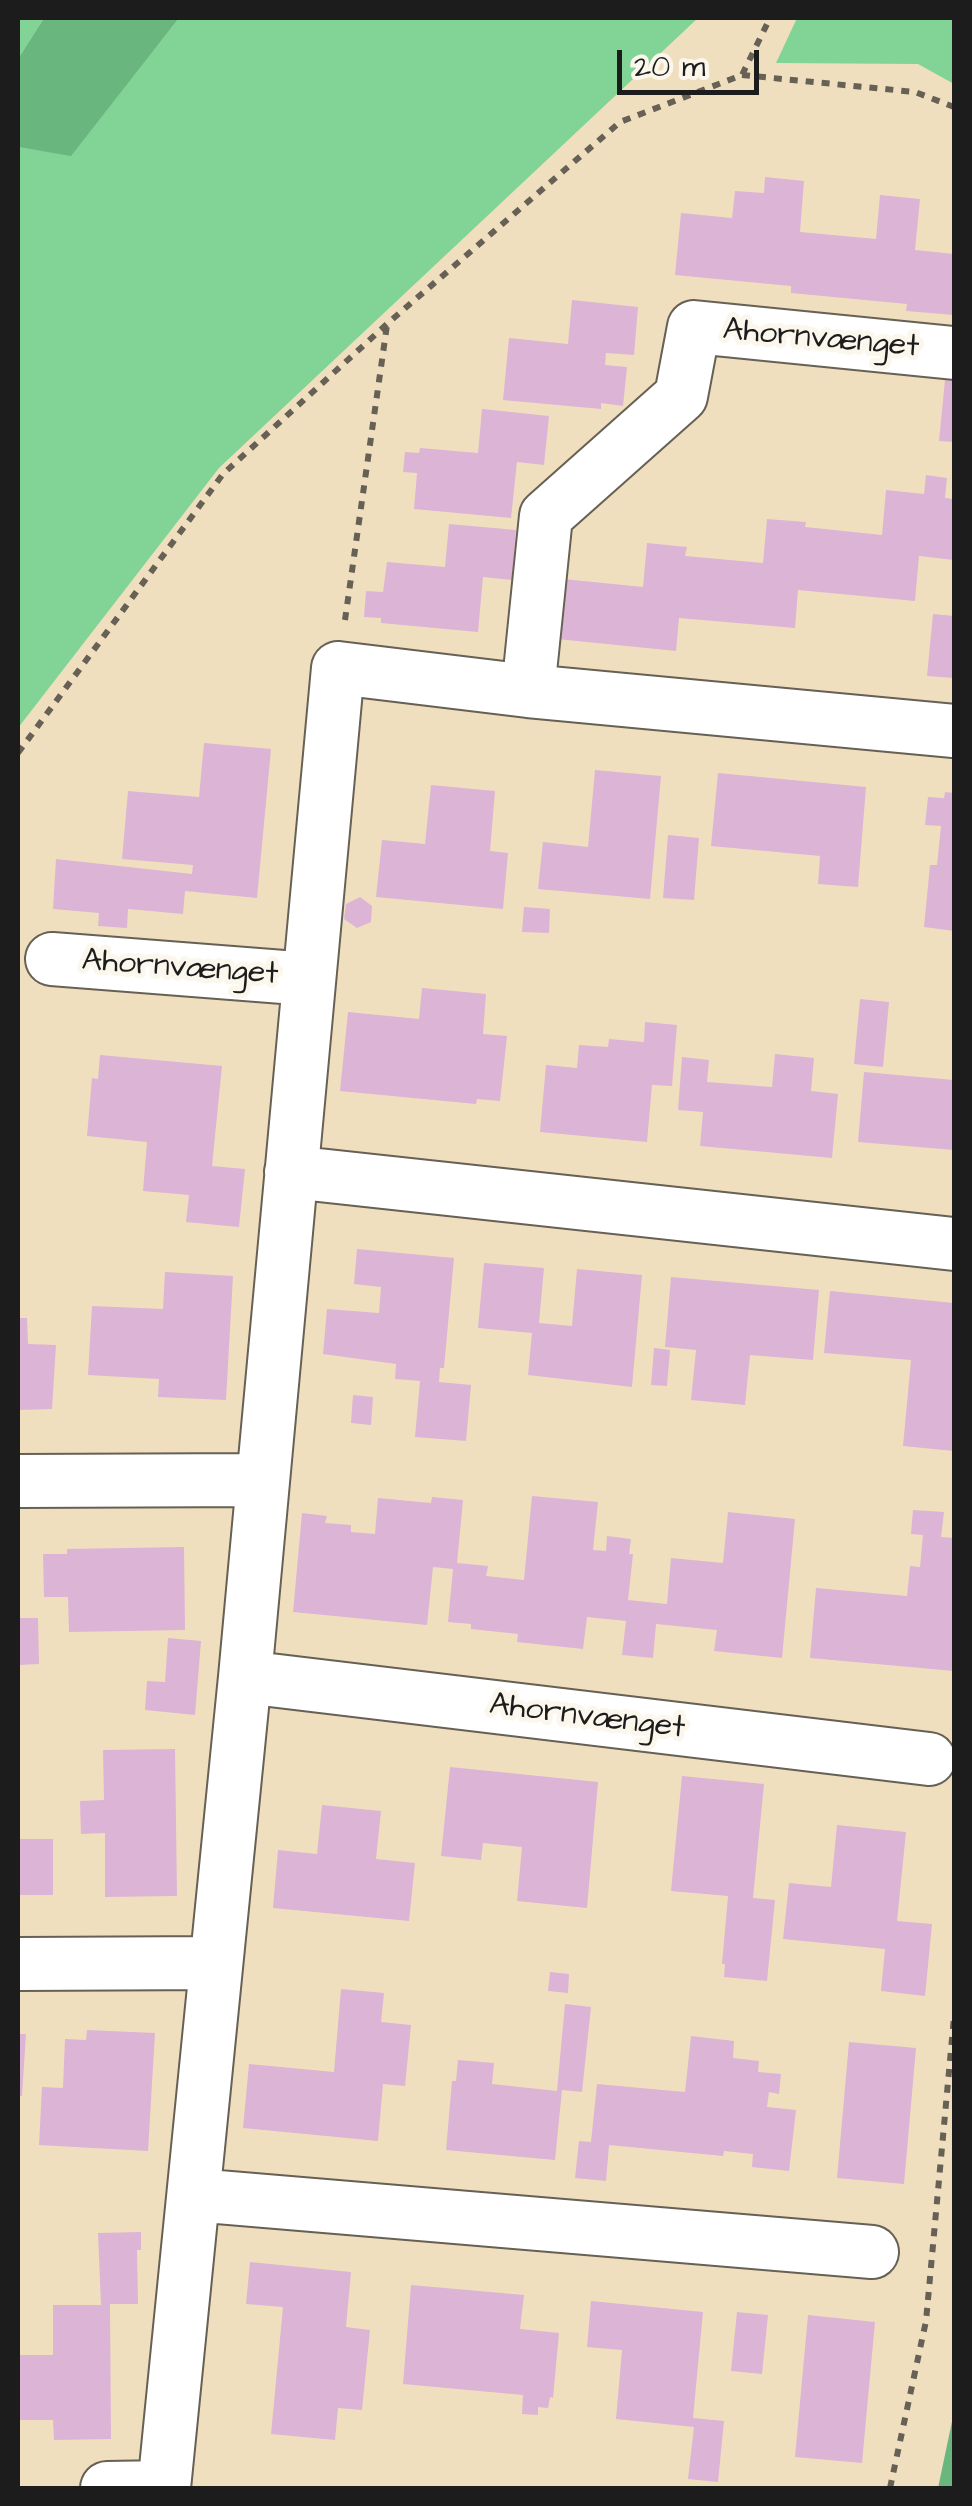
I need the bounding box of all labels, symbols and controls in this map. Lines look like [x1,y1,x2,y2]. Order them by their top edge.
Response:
scale bar [622,30,764,92]
text: 20 m [634,46,705,88]
street label: Ahornvænget [721,312,921,368]
street label: Ahornvænget [80,943,280,995]
street label: Ahornvænget [487,1687,687,1749]

